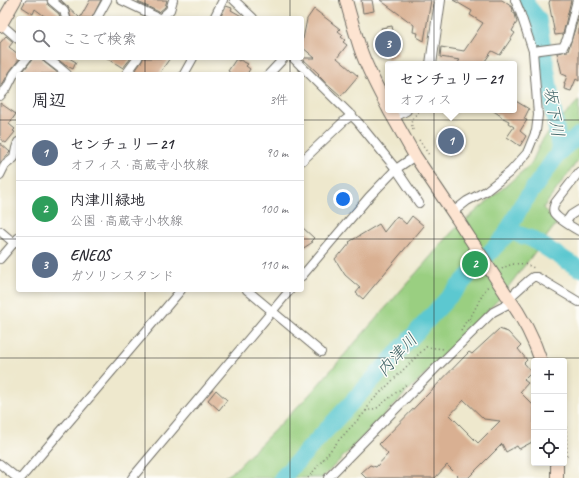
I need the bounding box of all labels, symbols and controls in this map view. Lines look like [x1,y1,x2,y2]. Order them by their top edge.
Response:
search box [16,16,304,60]
icon: search [30,27,52,49]
pin: 3 [375,29,401,59]
text: ここで検索 [62,30,137,49]
popup [385,61,517,113]
text: センチュリー21 [399,70,503,89]
water label: 坂下川 [539,85,569,139]
text: 周辺 [32,90,66,111]
text: 3件 [269,92,288,108]
text: オフィス [399,92,451,108]
pin: 1 [438,126,464,156]
text: センチュリー21 [70,135,173,154]
text: 1 [42,145,48,161]
text: 90 m [266,145,288,161]
text: オフィス · 高蔵寺小牧線 [70,157,209,173]
your location [333,189,353,209]
text: 内津川緑地 [70,191,145,210]
text: 2 [42,201,48,217]
text: 100 m [260,201,288,217]
text: 公園 · 高蔵寺小牧線 [70,213,183,229]
text: ENEOS [70,246,110,265]
pin: 2 [462,249,488,279]
text: 3 [42,257,48,273]
text: 110 m [260,257,288,273]
text: ガソリンスタンド [70,268,174,284]
water label: 内津川 [372,329,422,381]
map controls [531,358,567,466]
button: + [531,358,567,394]
button: − [531,394,567,430]
button: locate [531,430,567,466]

